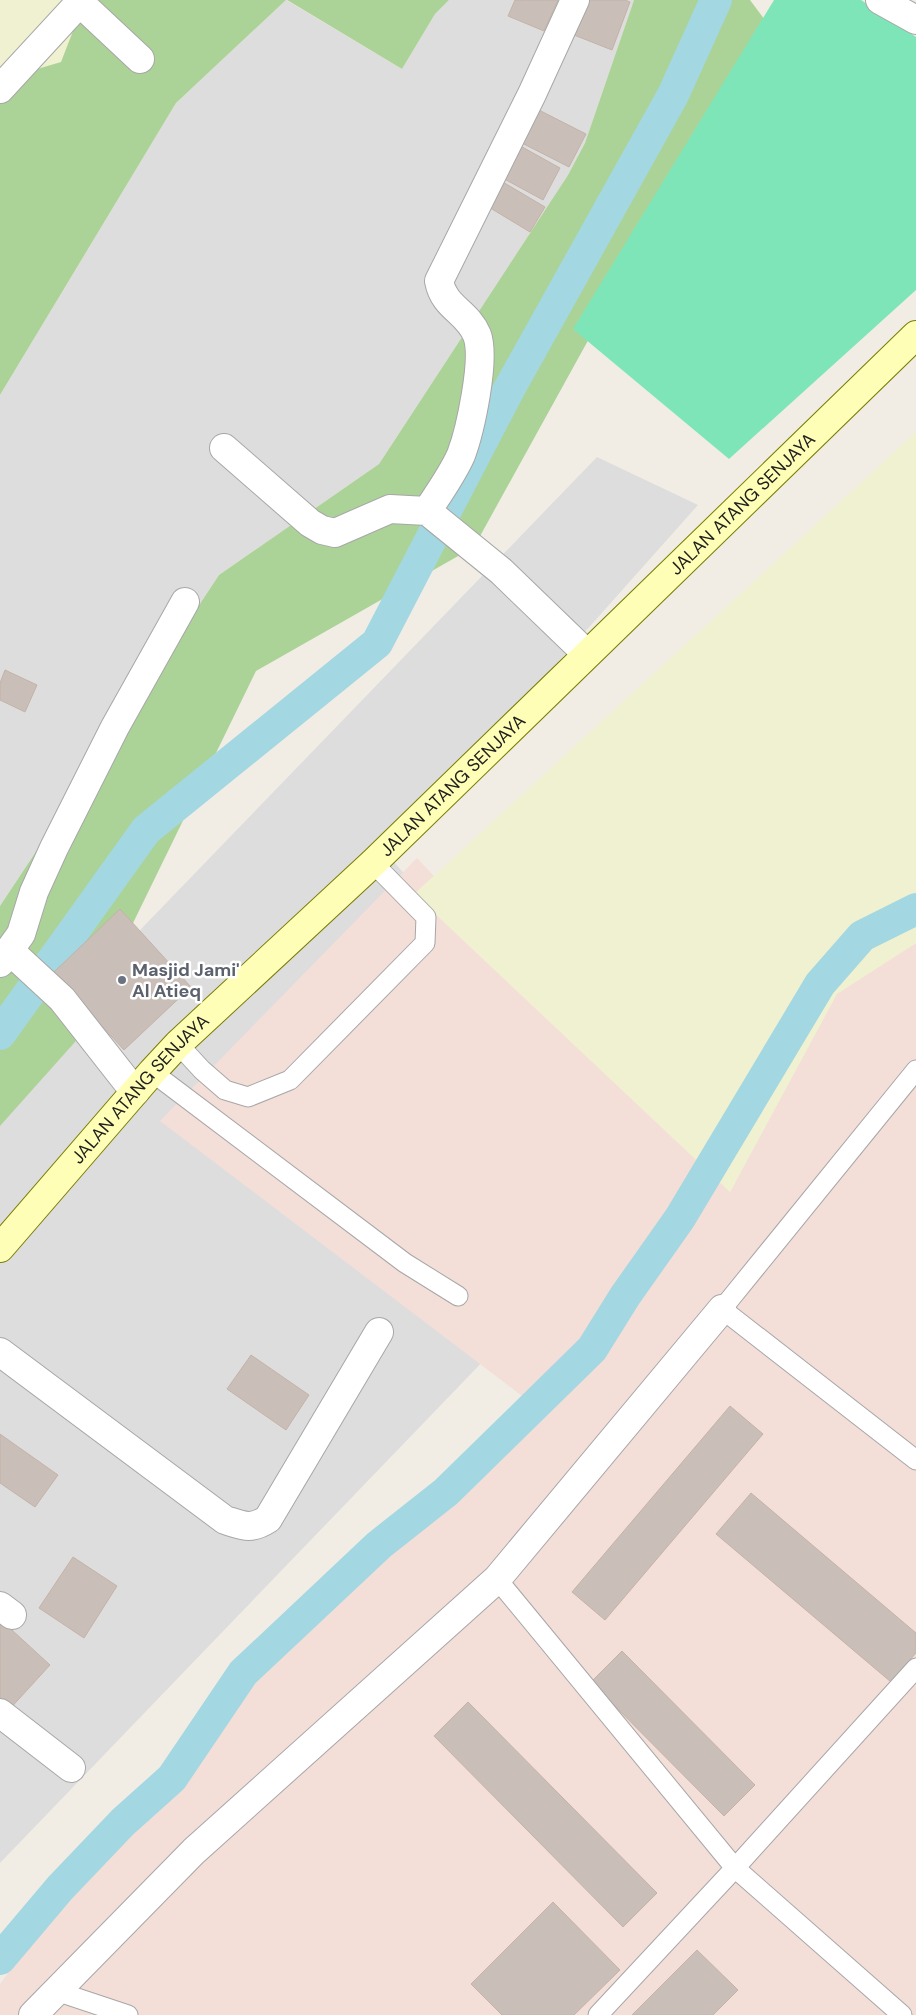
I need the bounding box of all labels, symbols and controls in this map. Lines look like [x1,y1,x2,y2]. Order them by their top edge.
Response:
street label: JALAN ATANG SENJAYA [664,427,820,580]
street label: JALAN ATANG SENJAYA [375,709,531,862]
place label: Masjid Jami' Al Atieq [132,958,240,1003]
marker: Masjid Jami' Al Atieq [116,974,128,986]
street label: JALAN ATANG SENJAYA [66,1009,214,1169]

